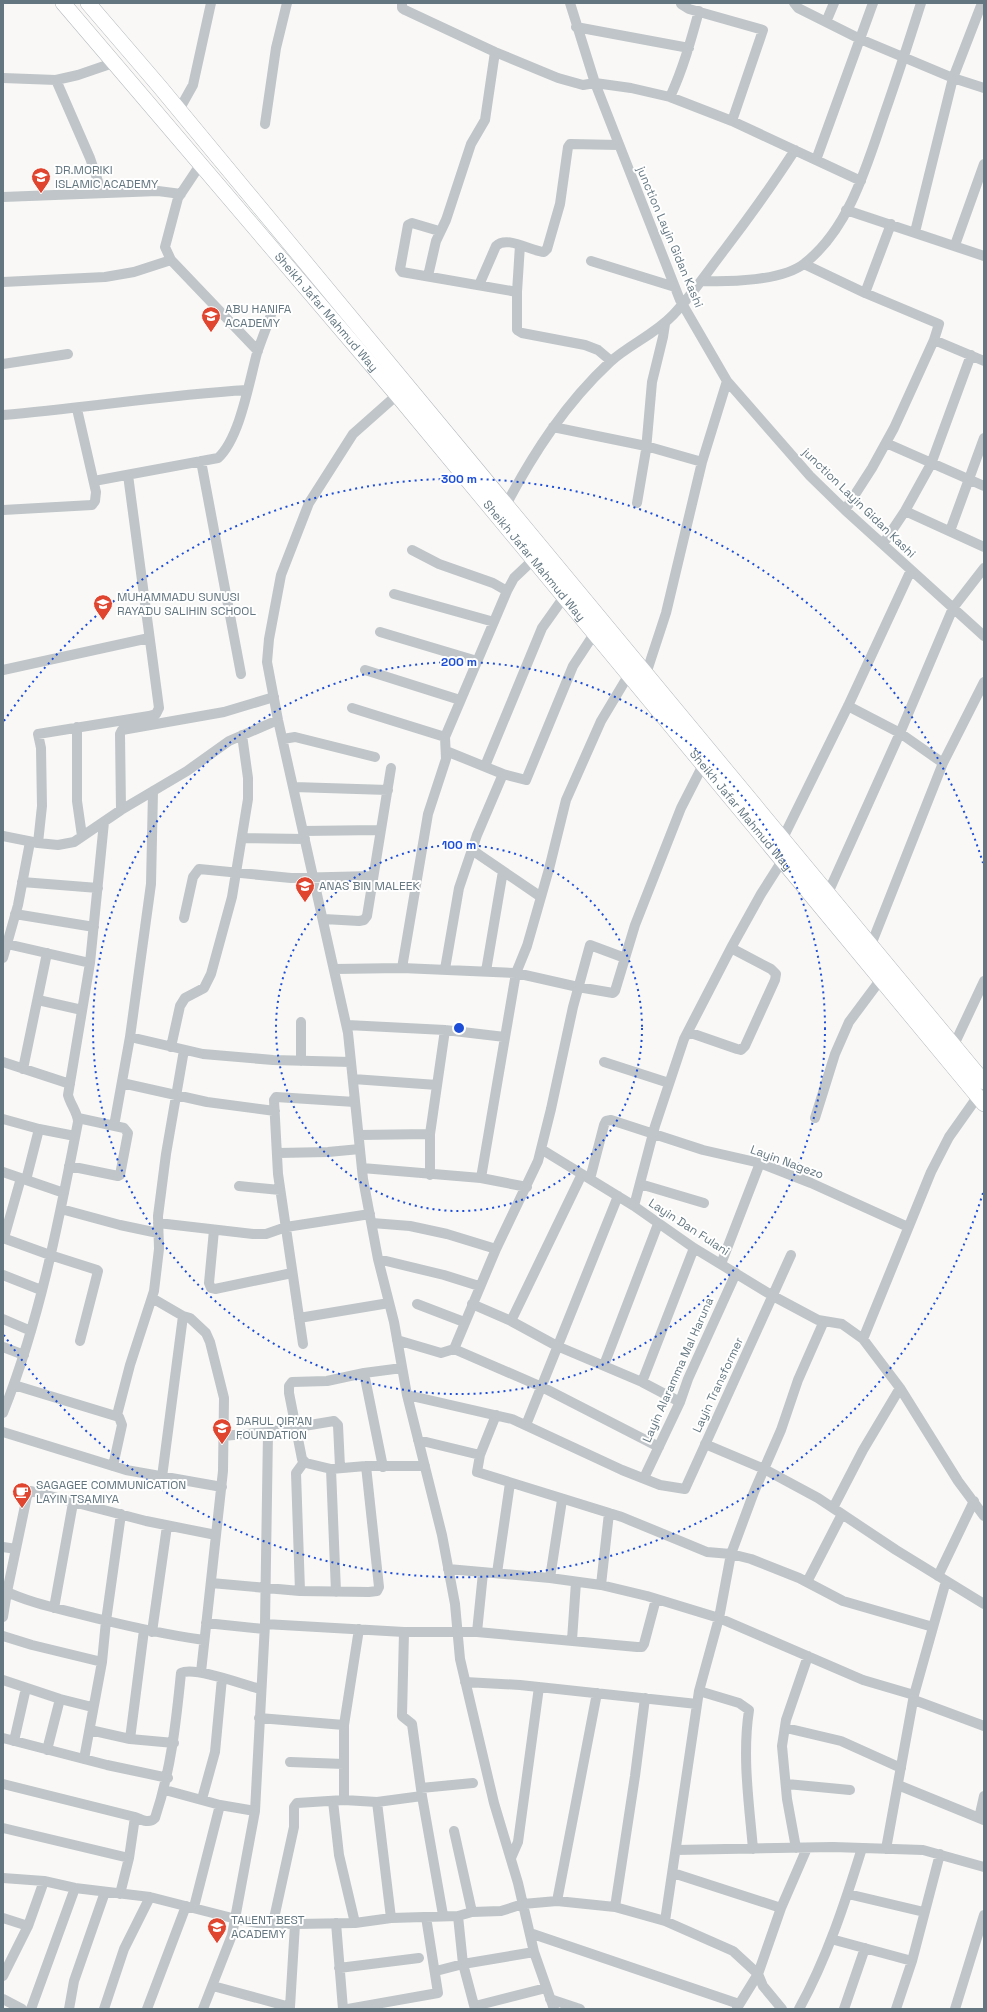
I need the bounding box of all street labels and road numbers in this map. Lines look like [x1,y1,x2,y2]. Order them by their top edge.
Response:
street label: junction Layin Gidan Kashi [633,163,707,310]
street label: Sheikh Jafar Mahmud Way [271,249,382,375]
street label: junction Layin Gidan Kashi [798,444,919,561]
street label: Sheikh Jafar Mahmud Way [479,497,589,624]
street label: Sheikh Jafar Mahmud Way [686,746,795,874]
street label: Layin Nagezo [748,1141,826,1183]
street label: Layin Dan Fulani [646,1195,733,1259]
street label: Layin Alaramma Mal Haruna [639,1295,717,1445]
street label: Layin Transformer [689,1334,747,1435]

